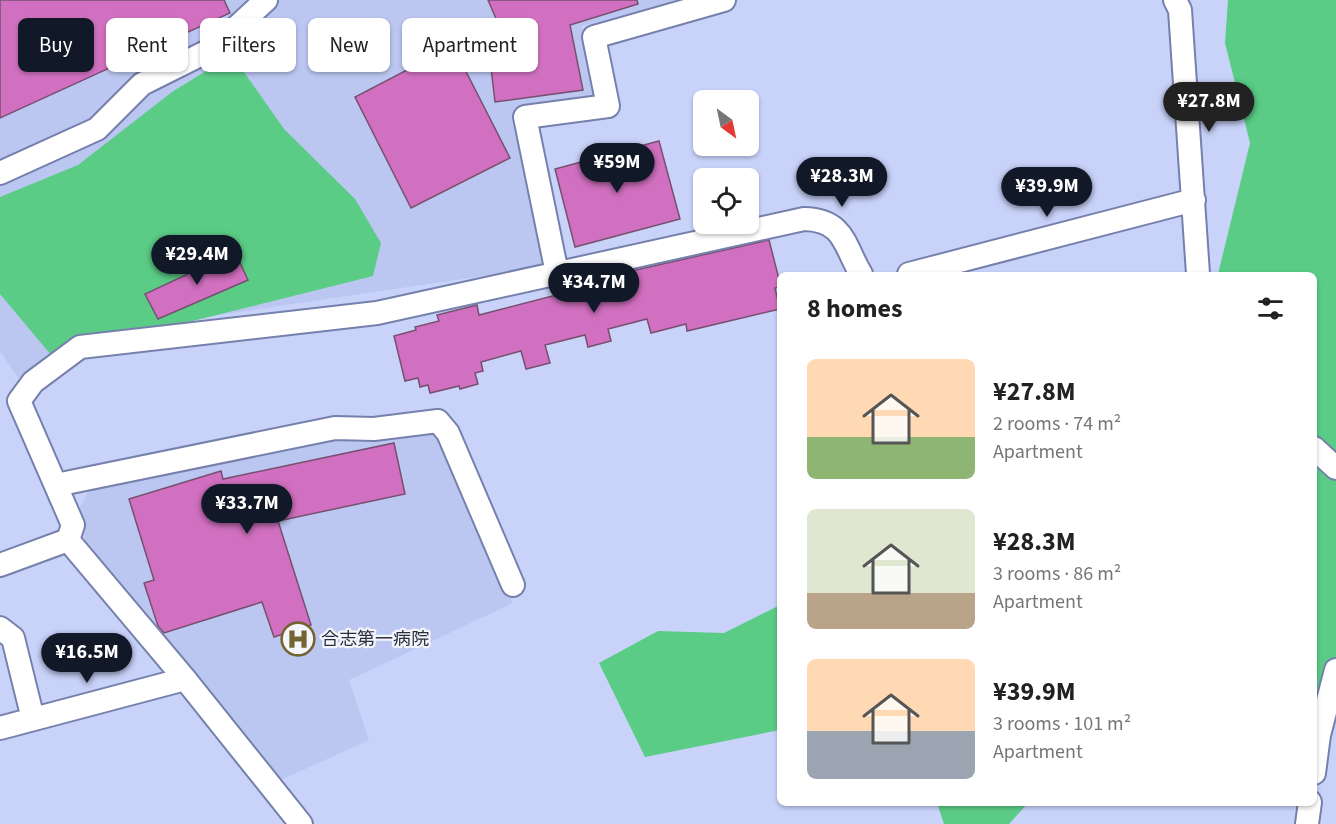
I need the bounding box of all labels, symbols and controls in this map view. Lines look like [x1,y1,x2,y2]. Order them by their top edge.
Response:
chip: Buy [18,18,94,72]
chip: Rent [106,18,188,72]
chip: Filters [200,18,296,72]
chip: New [308,18,390,72]
chip: Apartment [402,18,538,72]
pin: ¥27.8M [1160,82,1258,133]
text: ¥27.8M [1177,87,1241,115]
north arrow [693,90,759,156]
map controls [693,90,759,234]
pin: ¥59M [581,143,653,194]
text: ¥59M [594,148,640,176]
pin: ¥28.3M [793,157,891,208]
text: ¥28.3M [810,162,874,190]
pin: ¥39.9M [998,167,1096,218]
button: locate [693,168,759,234]
text: ¥39.9M [1015,172,1079,200]
pin: ¥29.4M [148,235,246,286]
text: ¥29.4M [165,240,229,268]
pin: ¥34.7M [545,263,643,314]
text: ¥34.7M [562,268,626,296]
text: 8 homes [807,290,902,327]
icon: filters [1254,292,1287,325]
text: ¥27.8M [993,373,1076,410]
icon: home [855,383,927,455]
text: 2 rooms · 74 m² [993,410,1121,438]
text: Apartment [993,438,1083,466]
pin: ¥33.7M [198,484,296,535]
text: ¥33.7M [215,489,279,517]
text: ¥28.3M [993,523,1076,560]
icon: home [855,533,927,605]
text: 3 rooms · 86 m² [993,560,1121,588]
text: Apartment [993,588,1083,616]
hospital icon: 合志第一病院 [280,621,316,657]
place label: 合志第一病院 [321,627,429,652]
pin: ¥16.5M [38,633,136,684]
text: ¥16.5M [55,638,119,666]
text: ¥39.9M [993,673,1076,710]
icon: home [855,683,927,755]
text: 3 rooms · 101 m² [993,710,1131,738]
text: Apartment [993,738,1083,766]

